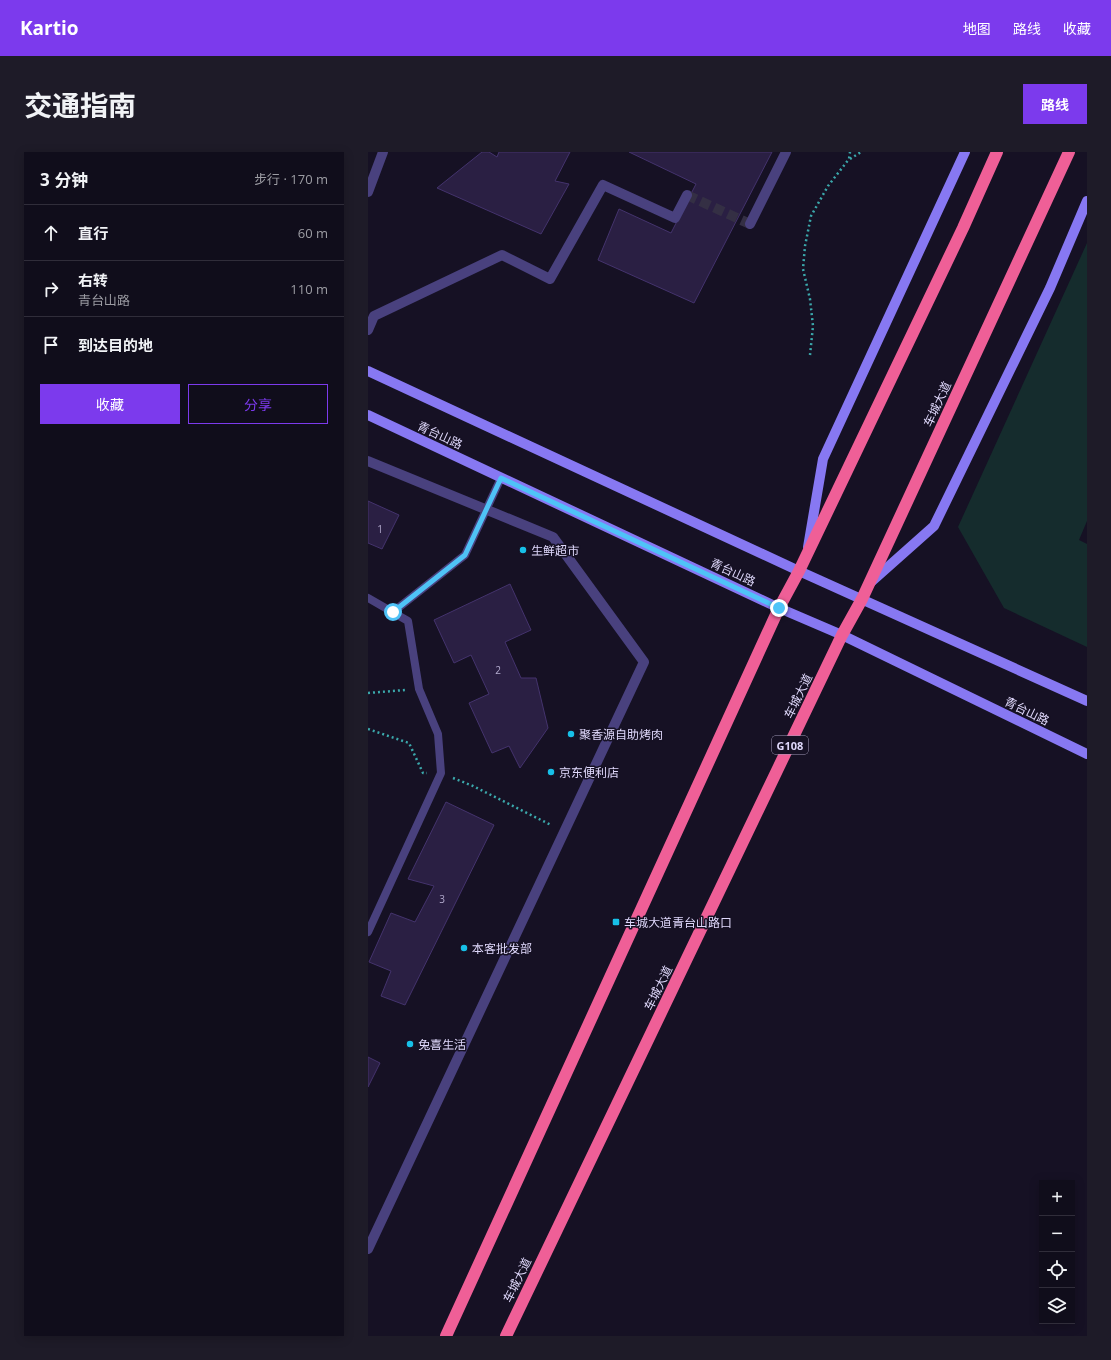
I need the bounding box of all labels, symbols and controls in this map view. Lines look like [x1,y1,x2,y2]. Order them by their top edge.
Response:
text: Kartio [20,15,79,41]
text: 地图 [963,19,991,38]
text: 路线 [1013,19,1041,38]
text: 收藏 [1063,19,1091,38]
button: 路线 [1023,84,1087,124]
text: 交通指南 [24,86,136,124]
text: 3 分钟 [40,168,88,191]
text: 步行 · 170 m [254,170,328,188]
icon: ahead [40,222,62,244]
text: 直行 [78,223,108,243]
text: 60 m [298,224,328,242]
text: 右转 [78,270,108,290]
icon: right [40,278,62,300]
text: 110 m [290,280,328,298]
text: 青台山路 [78,291,130,309]
icon: arrive [40,334,62,356]
text: 到达目的地 [78,335,153,355]
street label: 车城大道 [919,379,955,429]
button: 收藏 [40,384,180,424]
button: 分享 [188,384,328,424]
street label: 青台山路 [415,417,465,453]
house number: 1 [377,522,383,536]
place label: 生鲜超市 [531,542,579,559]
marker: 生鲜超市 [518,545,528,555]
street label: 青台山路 [708,554,758,590]
route end [770,599,788,617]
route start [384,603,402,621]
house number: 2 [495,663,501,677]
street label: 车城大道 [780,671,816,721]
street label: 青台山路 [1002,693,1052,729]
place label: 聚香源自助烤肉 [579,726,663,743]
marker: 聚香源自助烤肉 [566,729,576,739]
road number: G108 [772,736,808,754]
place label: 京东便利店 [559,764,619,781]
marker: 京东便利店 [546,767,556,777]
house number: 3 [439,892,445,906]
place label: 车城大道青台山路口 [624,914,732,931]
marker: 车城大道青台山路口 [611,917,621,927]
place label: 本客批发部 [472,940,532,957]
marker: 本客批发部 [459,943,469,953]
street label: 车城大道 [640,963,676,1013]
place label: 兔喜生活 [418,1036,466,1053]
marker: 兔喜生活 [405,1039,415,1049]
map controls [1039,1180,1075,1324]
button: + [1039,1180,1075,1216]
button: − [1039,1216,1075,1252]
button: locate [1039,1252,1075,1288]
street label: 车城大道 [499,1255,535,1305]
button: layers [1039,1288,1075,1324]

